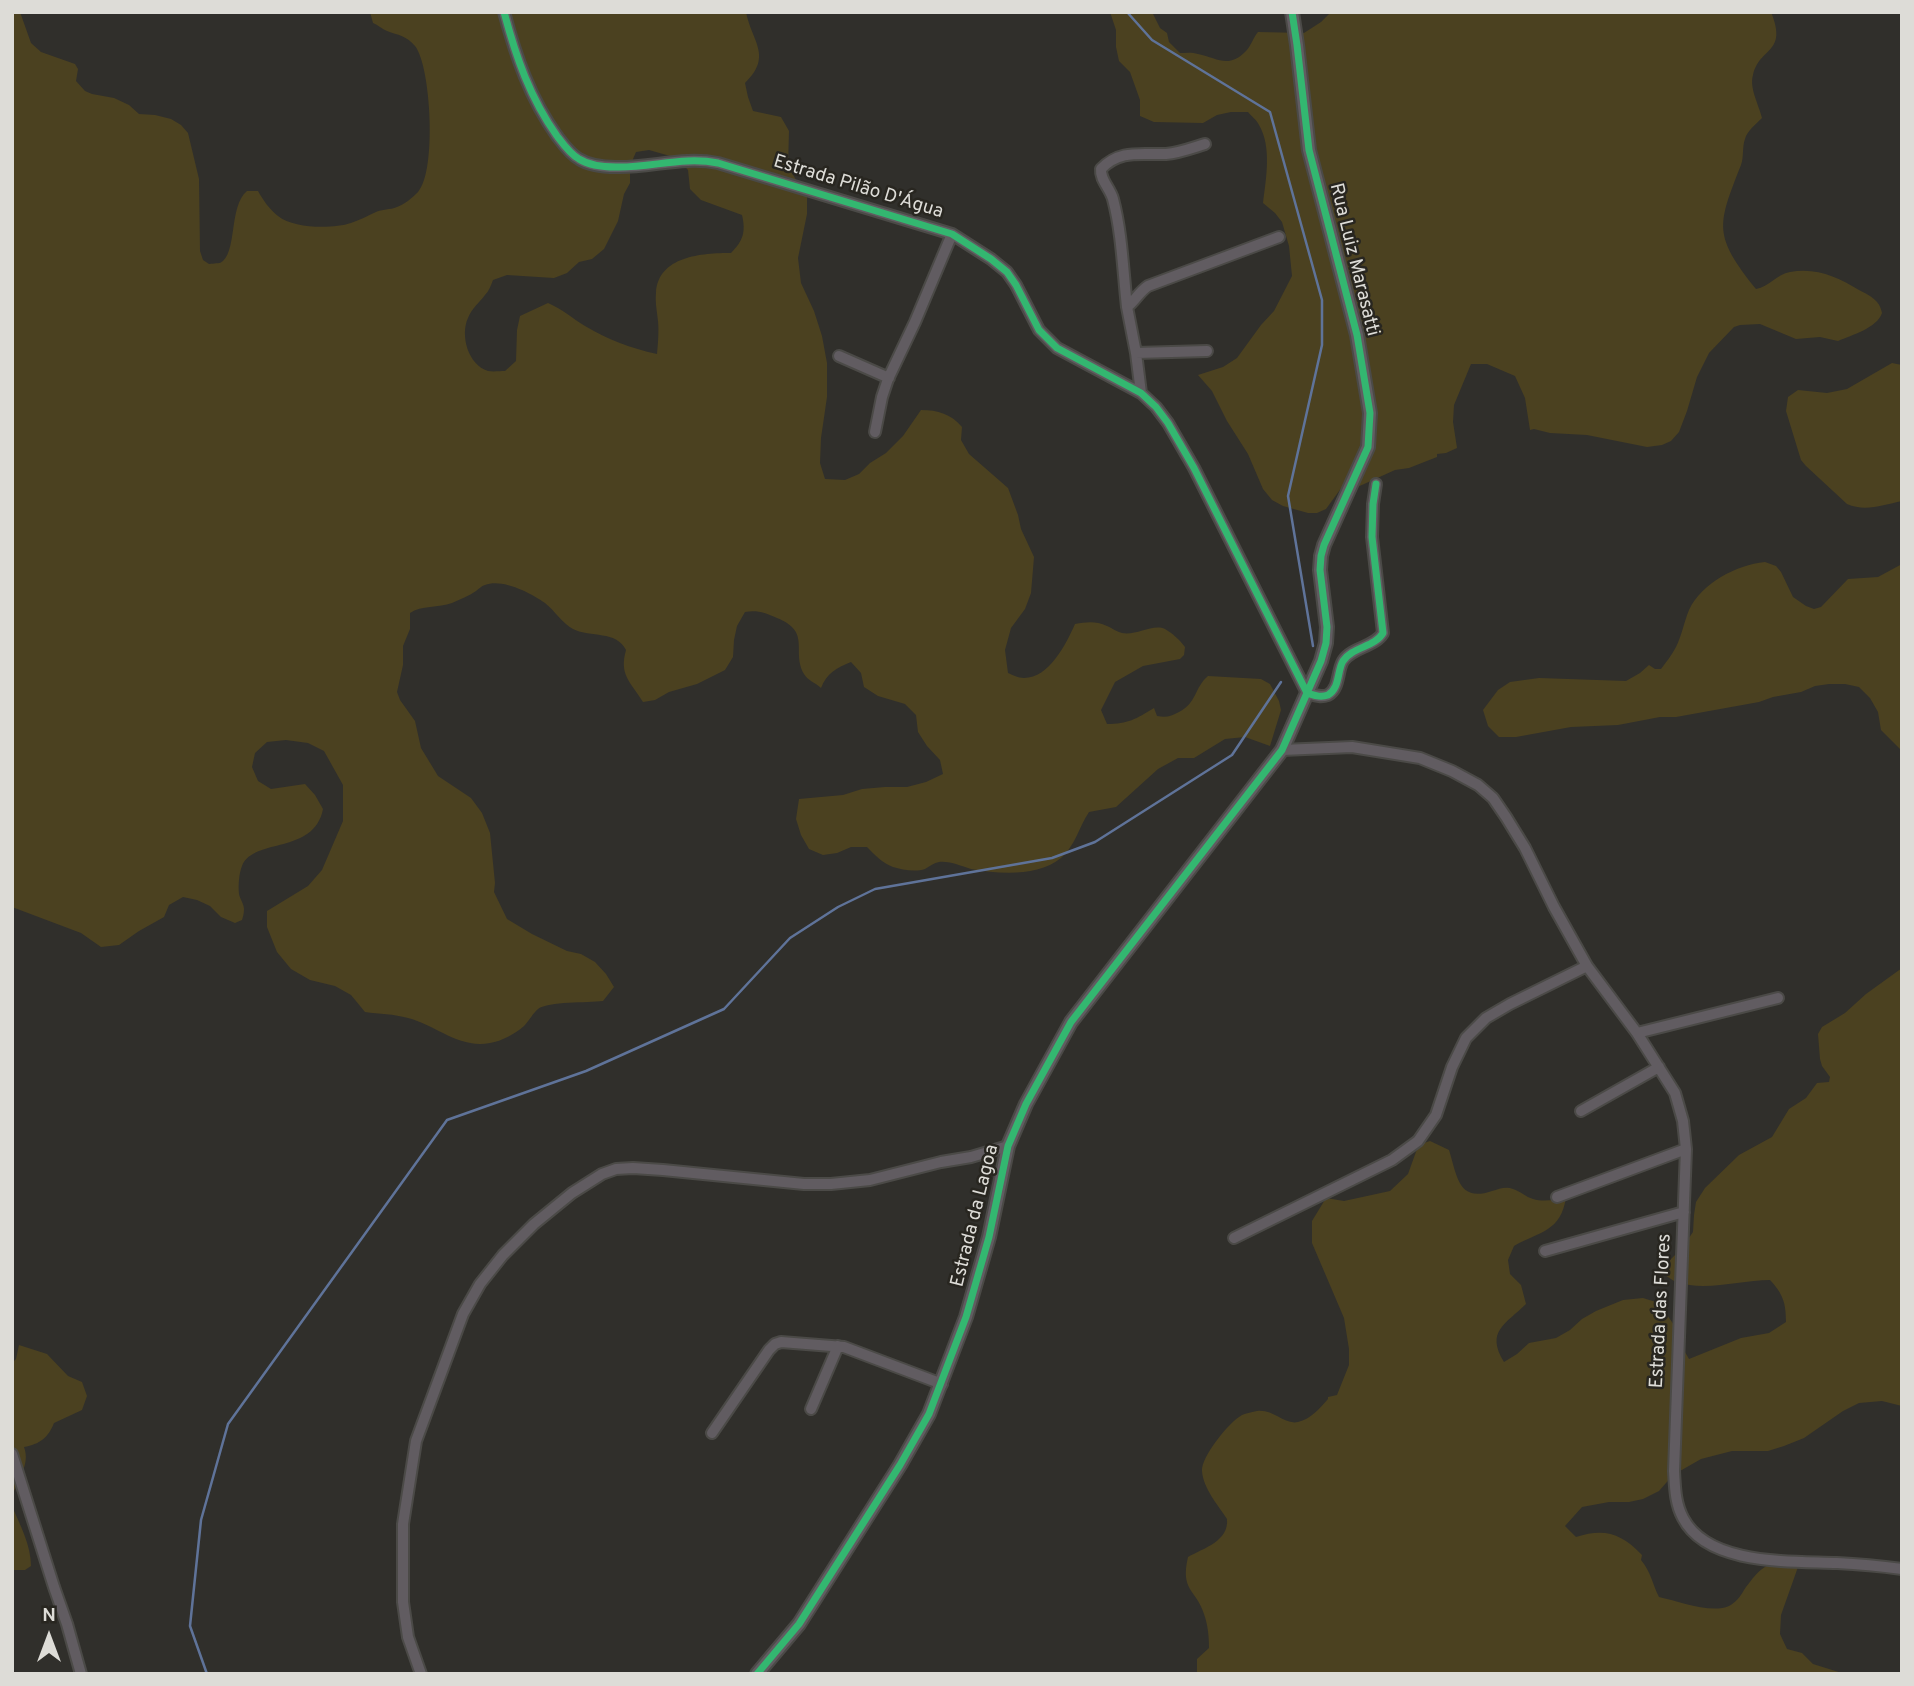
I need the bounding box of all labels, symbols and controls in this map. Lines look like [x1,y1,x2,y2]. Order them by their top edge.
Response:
street label: Estrada Pilão D'Água [770,151,946,225]
street label: Rua Luiz Marasatti [1323,181,1383,339]
street label: Estrada da Lagoa [947,1142,1005,1290]
street label: Estrada das Flores [1647,1233,1677,1389]
north arrow [14,1602,84,1672]
text: N [42,1604,56,1628]

